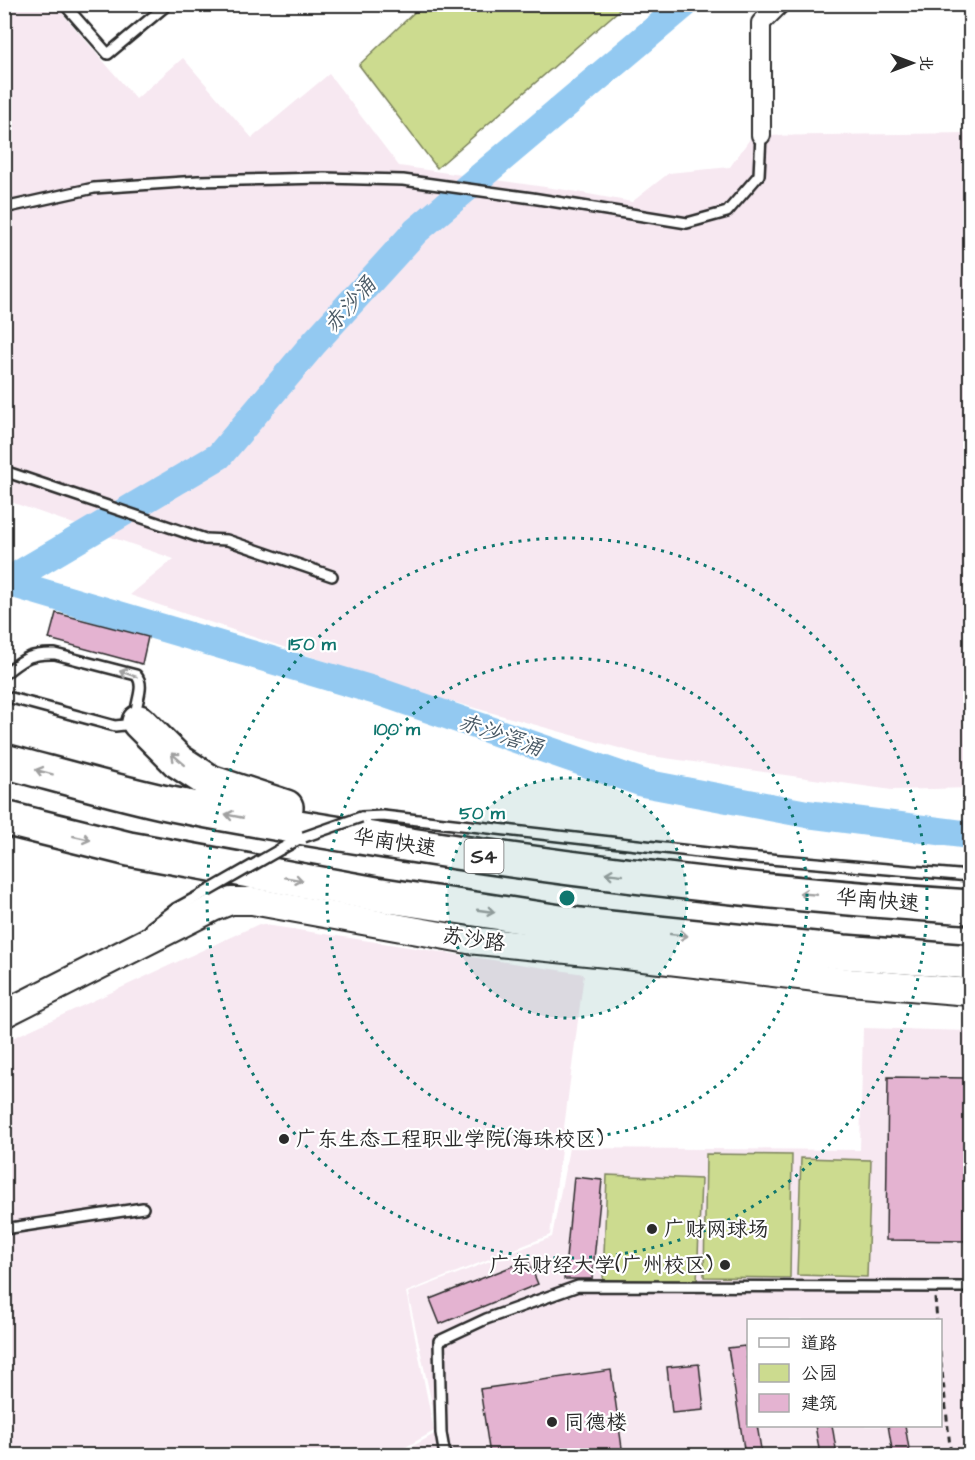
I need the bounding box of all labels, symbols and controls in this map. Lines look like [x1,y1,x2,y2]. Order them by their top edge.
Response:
north arrow [882,33,942,93]
text: 北 [915,55,937,71]
water label: 赤沙涌 [317,269,384,340]
text: 150 m [288,632,337,657]
one-way arrow [119,667,137,678]
water label: 赤沙滘涌 [454,706,548,765]
text: 100 m [374,717,421,742]
one-way arrow [170,753,186,766]
one-way arrow [35,766,54,777]
text: 50 m [459,801,506,826]
one-way arrow [225,810,244,821]
street label: 华南快速 [351,822,439,863]
one-way arrow [72,832,91,844]
road number: S4 [464,839,504,873]
one-way arrow [604,868,624,879]
one-way arrow [283,874,303,885]
street label: 华南快速 [835,882,921,919]
centre of rings [557,888,577,908]
one-way arrow [798,888,818,899]
one-way arrow [476,905,495,916]
street label: 苏沙路 [441,921,507,958]
one-way arrow [669,930,689,941]
place label: 广东生态工程职业学院(海珠校区) [296,1125,604,1154]
marker: 广东生态工程职业学院(海珠校区) [277,1132,291,1146]
place label: 广财网球场 [664,1215,769,1244]
marker: 广财网球场 [645,1222,659,1236]
place label: 广东财经大学(广州校区) [489,1251,713,1280]
marker: 广东财经大学(广州校区) [718,1258,732,1272]
legend [747,1319,942,1427]
text: 道路 [801,1331,837,1356]
text: 公园 [801,1361,837,1386]
text: 建筑 [801,1391,837,1416]
place label: 同德楼 [564,1408,627,1437]
marker: 同德楼 [545,1415,559,1429]

